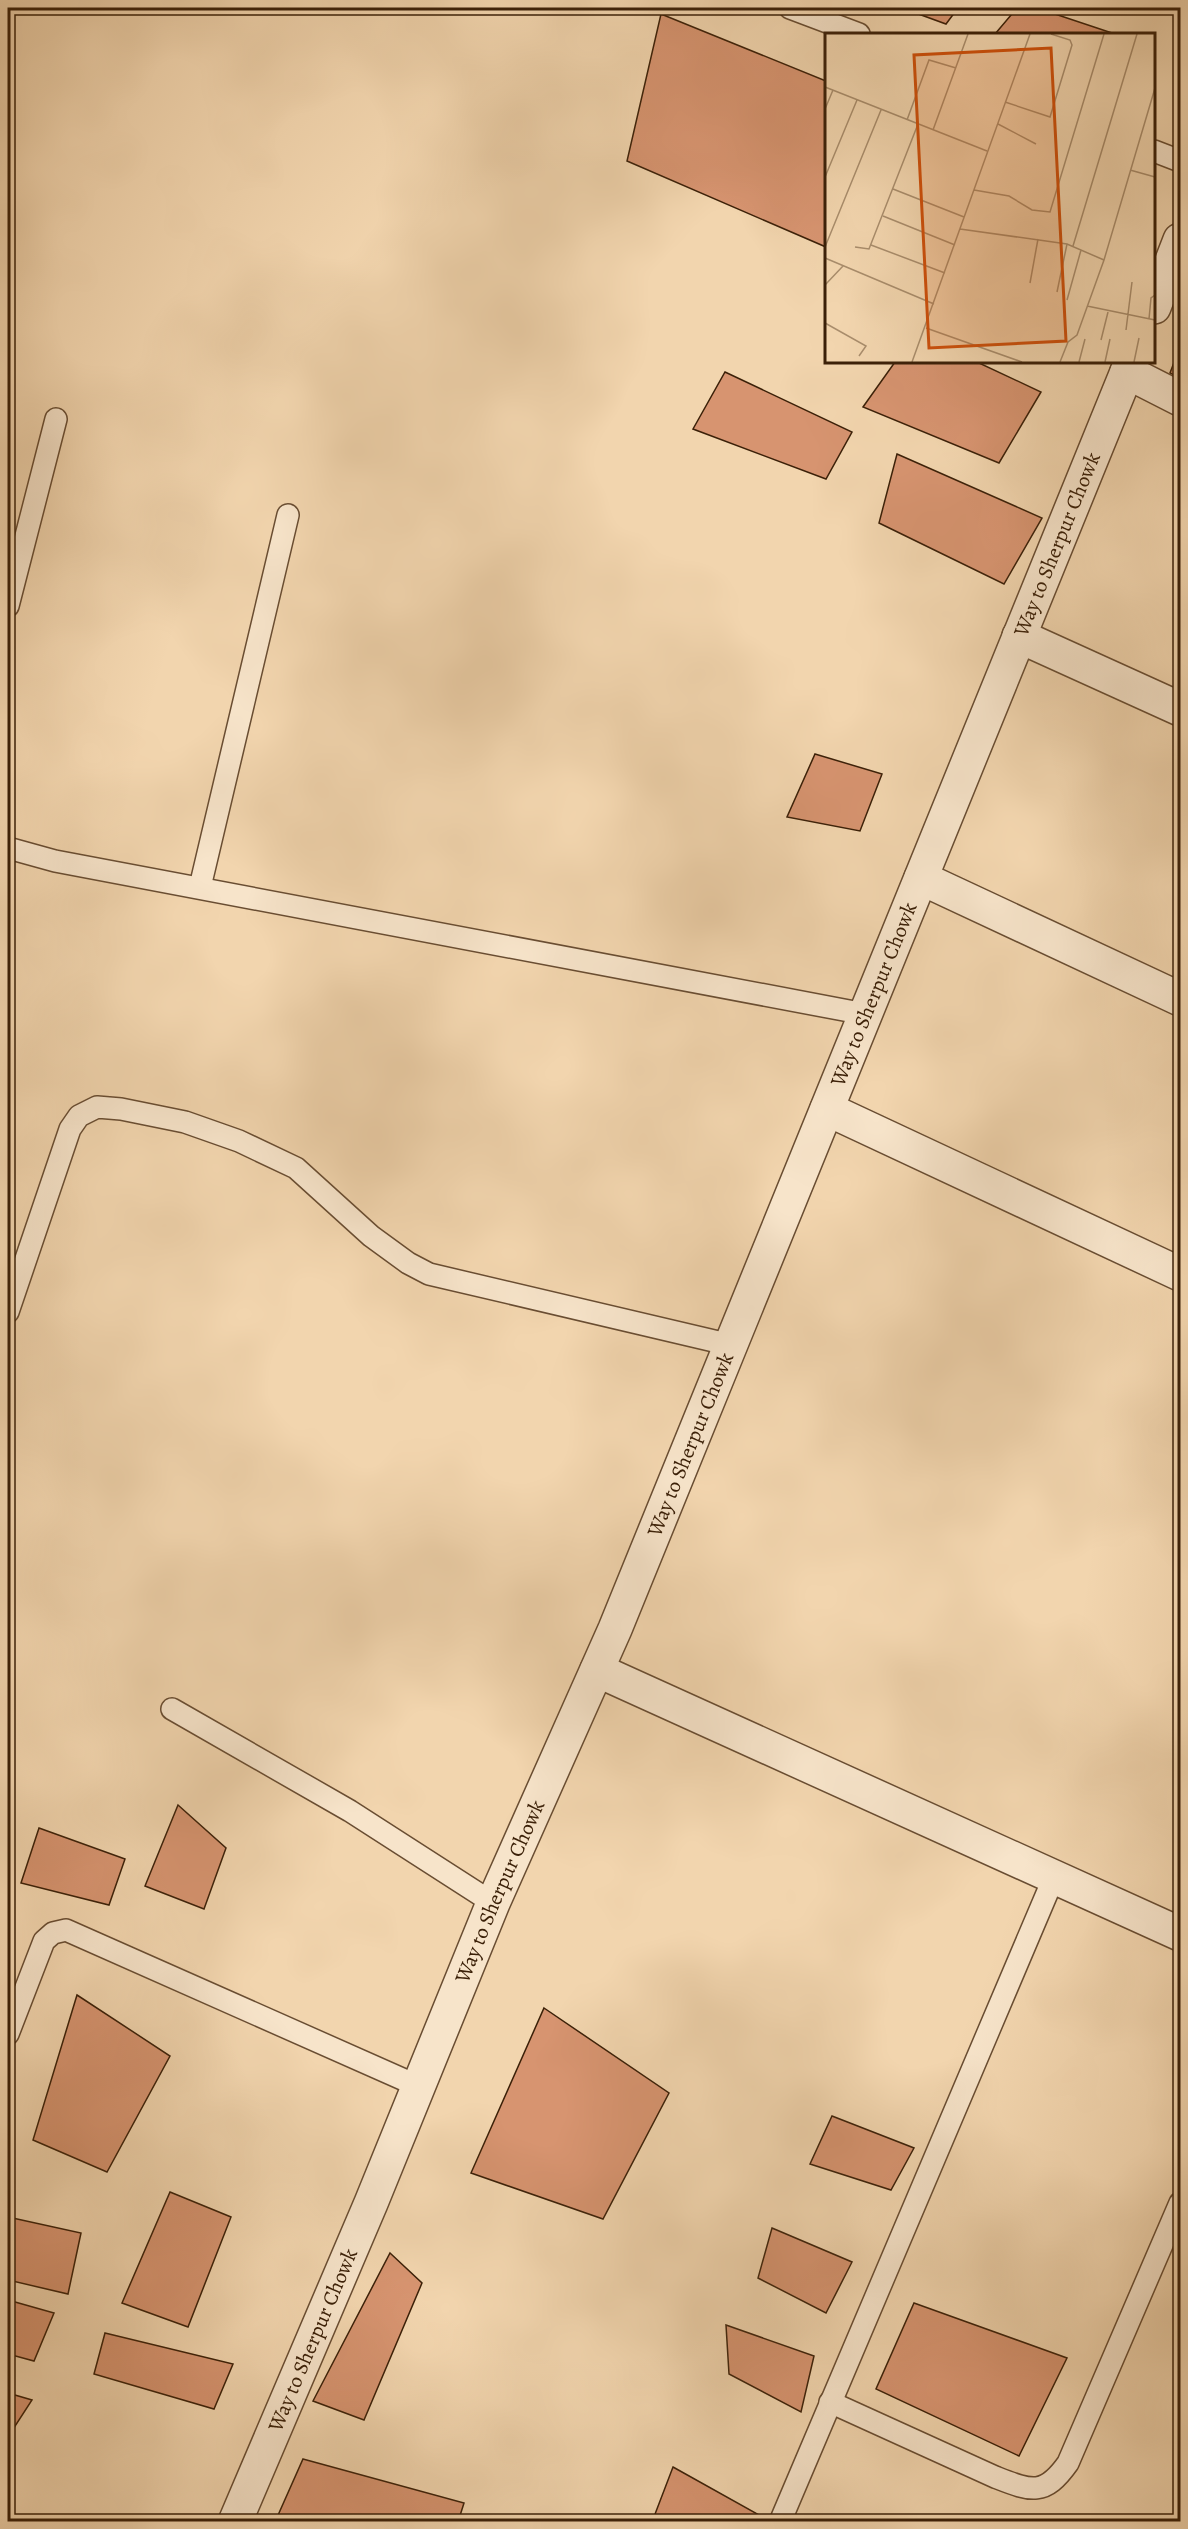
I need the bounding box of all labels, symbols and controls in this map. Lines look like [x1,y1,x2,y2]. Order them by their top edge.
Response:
inset map [825,33,1155,363]
street label: Way to Sherpur Chowk [1006,447,1107,641]
street label: Way to Sherpur Chowk [823,897,924,1091]
street label: Way to Sherpur Chowk [640,1348,740,1541]
street label: Way to Sherpur Chowk [448,1795,551,1988]
street label: Way to Sherpur Chowk [261,2243,364,2437]

